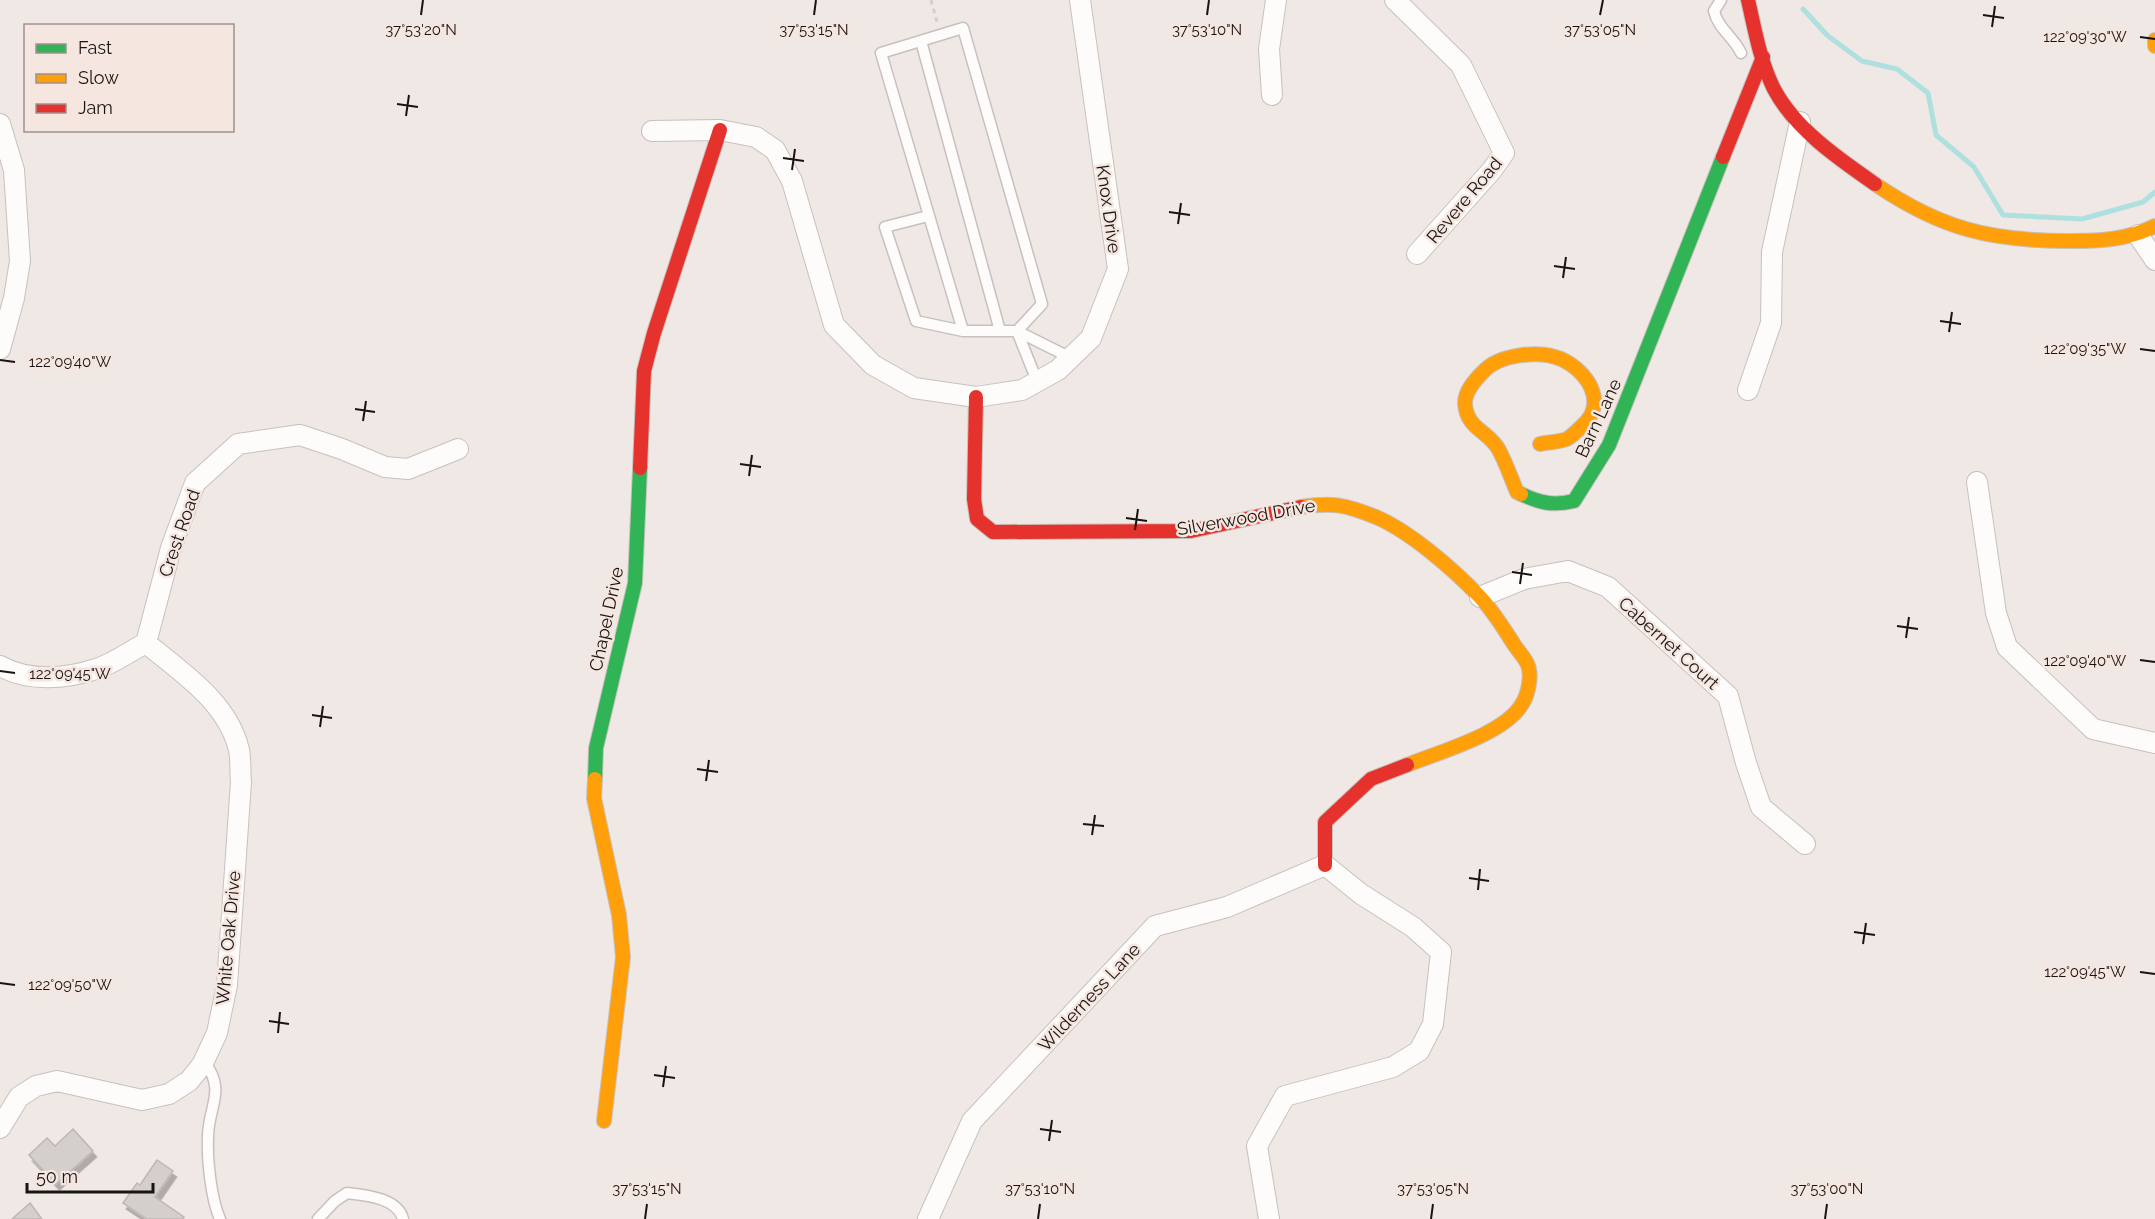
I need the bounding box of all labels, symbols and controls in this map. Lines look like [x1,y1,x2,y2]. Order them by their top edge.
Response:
text: 37°53'20"N [385,21,457,39]
text: 37°53'15"N [779,21,849,39]
text: 37°53'10"N [1172,21,1242,39]
text: 37°53'05"N [1564,21,1636,39]
legend [24,24,234,132]
text: 122°09'30"W [2043,28,2127,46]
text: Fast [78,37,112,58]
text: Slow [78,67,119,88]
text: Jam [78,97,113,118]
street label: Revere Road [1422,153,1506,247]
street label: Knox Drive [1092,163,1126,255]
text: 122°09'35"W [2044,340,2126,358]
text: 122°09'40"W [29,353,112,371]
street label: Barn Lane [1571,375,1626,461]
street label: Crest Road [154,486,204,580]
street label: Silverwood Drive [1175,494,1317,539]
street label: Chapel Drive [585,564,627,673]
street label: Cabernet Court [1614,592,1724,694]
text: 122°09'40"W [2044,652,2127,670]
text: 122°09'45"W [29,665,111,683]
street label: White Oak Drive [212,870,244,1006]
street label: Wilderness Lane [1034,938,1145,1055]
text: 122°09'45"W [2044,963,2126,981]
text: 122°09'50"W [28,976,112,994]
scale bar [27,1156,153,1194]
text: 50 m [36,1166,78,1187]
text: 37°53'15"N [612,1180,682,1198]
text: 37°53'10"N [1005,1180,1075,1198]
text: 37°53'05"N [1397,1180,1469,1198]
text: 37°53'00"N [1791,1180,1863,1198]

